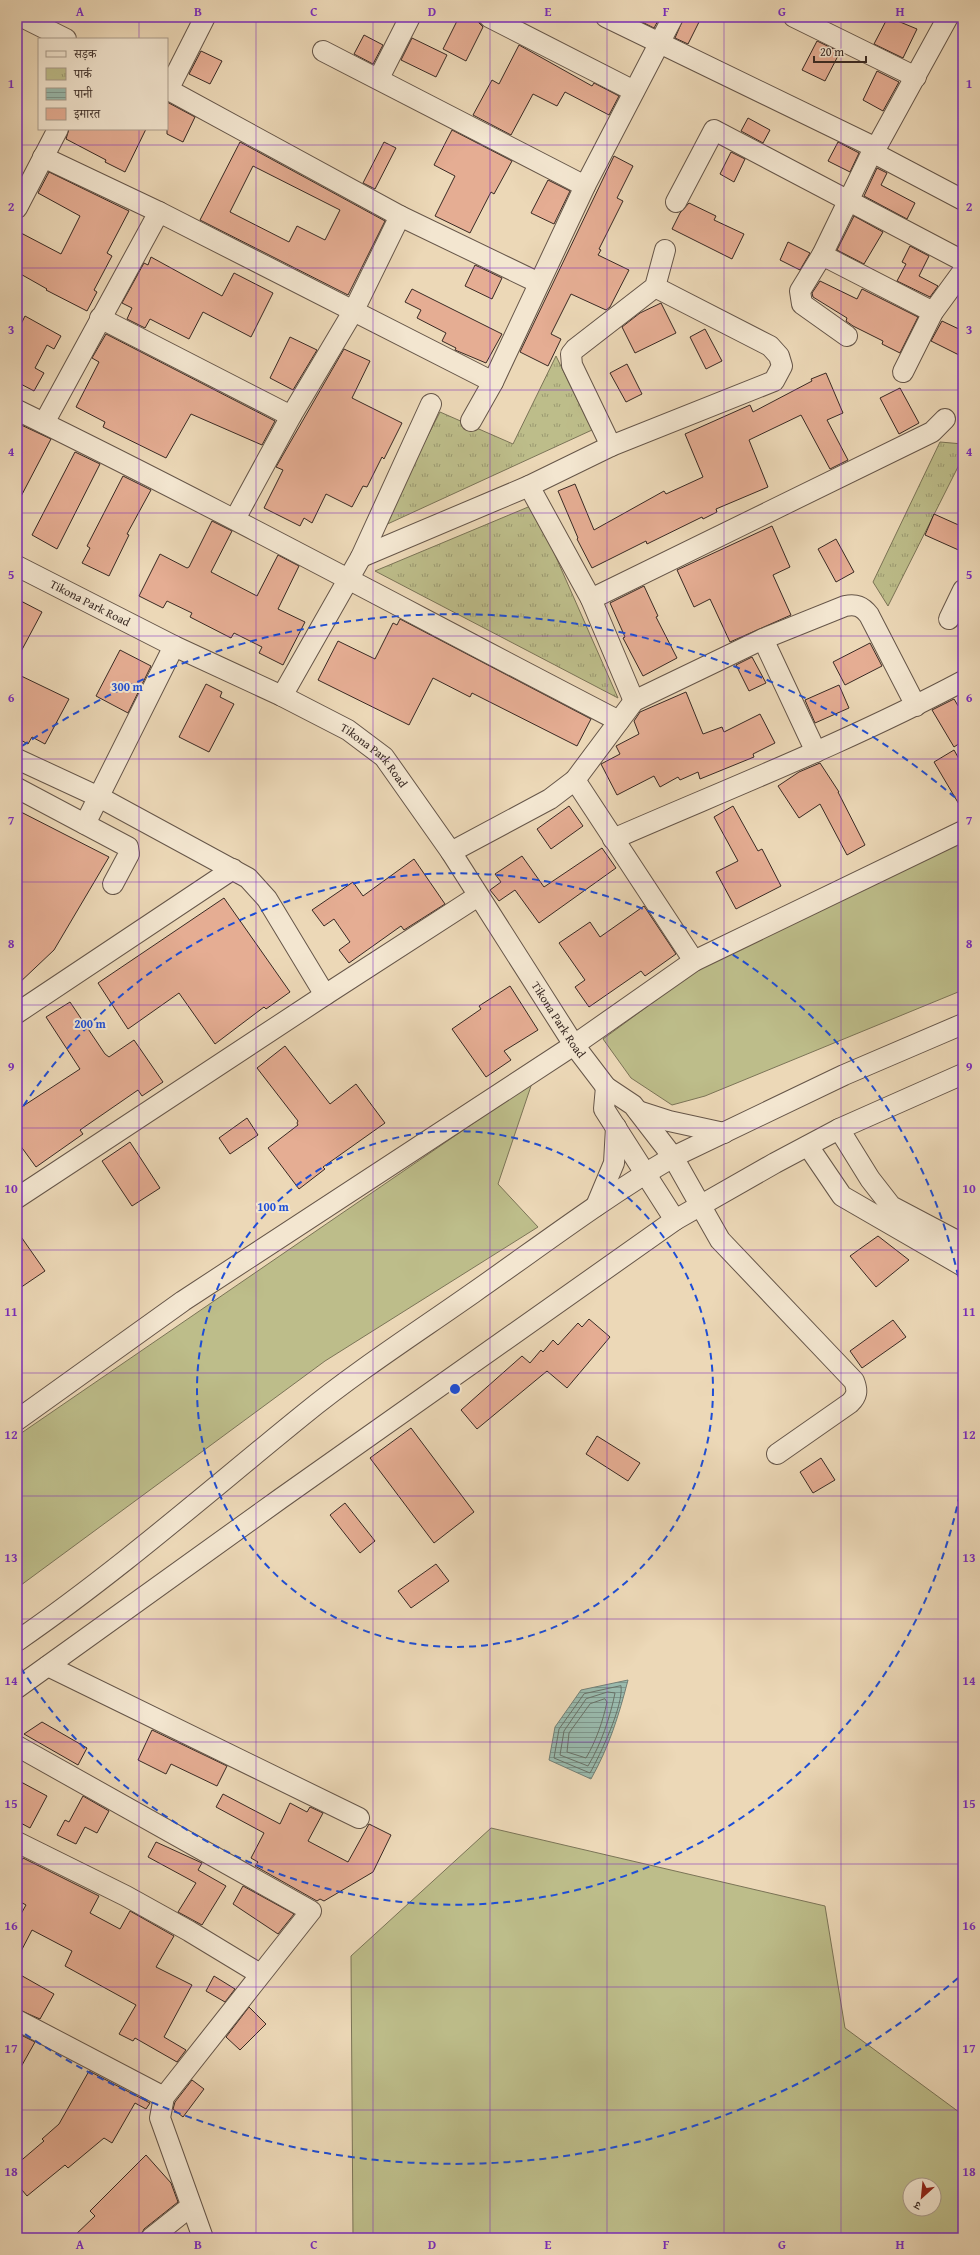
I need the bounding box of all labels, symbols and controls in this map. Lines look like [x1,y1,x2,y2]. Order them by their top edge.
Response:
text: A [76,2,85,21]
text: B [194,2,202,21]
text: C [310,2,318,21]
text: D [428,2,436,21]
text: E [545,2,552,21]
text: F [663,2,670,21]
text: G [778,2,786,21]
text: H [895,2,905,21]
legend [38,38,168,130]
scale bar [814,38,866,64]
text: 20 m [820,43,844,60]
text: सड़क [73,45,98,62]
text: पार्क [73,65,93,82]
text: 1 [8,74,14,93]
text: 1 [966,74,972,93]
text: पानी [73,85,93,102]
text: इमारत [73,105,101,122]
text: 2 [8,197,15,216]
text: 2 [966,197,973,216]
text: 3 [8,320,14,339]
text: 3 [966,320,972,339]
text: 4 [8,442,15,461]
text: 4 [966,442,973,461]
text: 5 [8,565,15,584]
text: 5 [966,565,973,584]
street label: Tikona Park Road [47,575,134,631]
text: 300 m [111,678,144,695]
text: 6 [8,688,15,707]
text: 6 [966,688,973,707]
street label: Tikona Park Road [338,719,412,791]
text: 7 [8,811,15,830]
text: 7 [966,811,973,830]
text: 8 [8,934,15,953]
text: 8 [966,934,973,953]
street label: Tikona Park Road [528,978,590,1062]
text: 200 m [74,1015,107,1032]
text: 9 [8,1057,15,1076]
text: 9 [966,1057,973,1076]
text: 10 [4,1179,18,1198]
text: 10 [962,1179,976,1198]
text: 100 m [257,1198,290,1215]
text: 11 [4,1302,18,1321]
text: 11 [962,1302,976,1321]
centre of rings [448,1382,462,1396]
text: 12 [4,1425,18,1444]
text: 12 [962,1425,976,1444]
text: 13 [4,1548,18,1567]
text: 13 [962,1548,976,1567]
text: 14 [4,1671,18,1690]
text: 14 [962,1671,976,1690]
text: 15 [4,1794,18,1813]
text: 15 [962,1794,976,1813]
text: 16 [4,1916,18,1935]
text: 16 [962,1916,976,1935]
text: 17 [4,2039,18,2058]
text: 17 [962,2039,976,2058]
text: 18 [4,2162,18,2181]
text: 18 [962,2162,976,2181]
north arrow [902,2177,942,2217]
text: उ [910,2197,924,2215]
text: A [76,2235,85,2254]
text: B [194,2235,202,2254]
text: C [310,2235,318,2254]
text: D [428,2235,436,2254]
text: E [545,2235,552,2254]
text: F [663,2235,670,2254]
text: G [778,2235,786,2254]
text: H [895,2235,905,2254]

